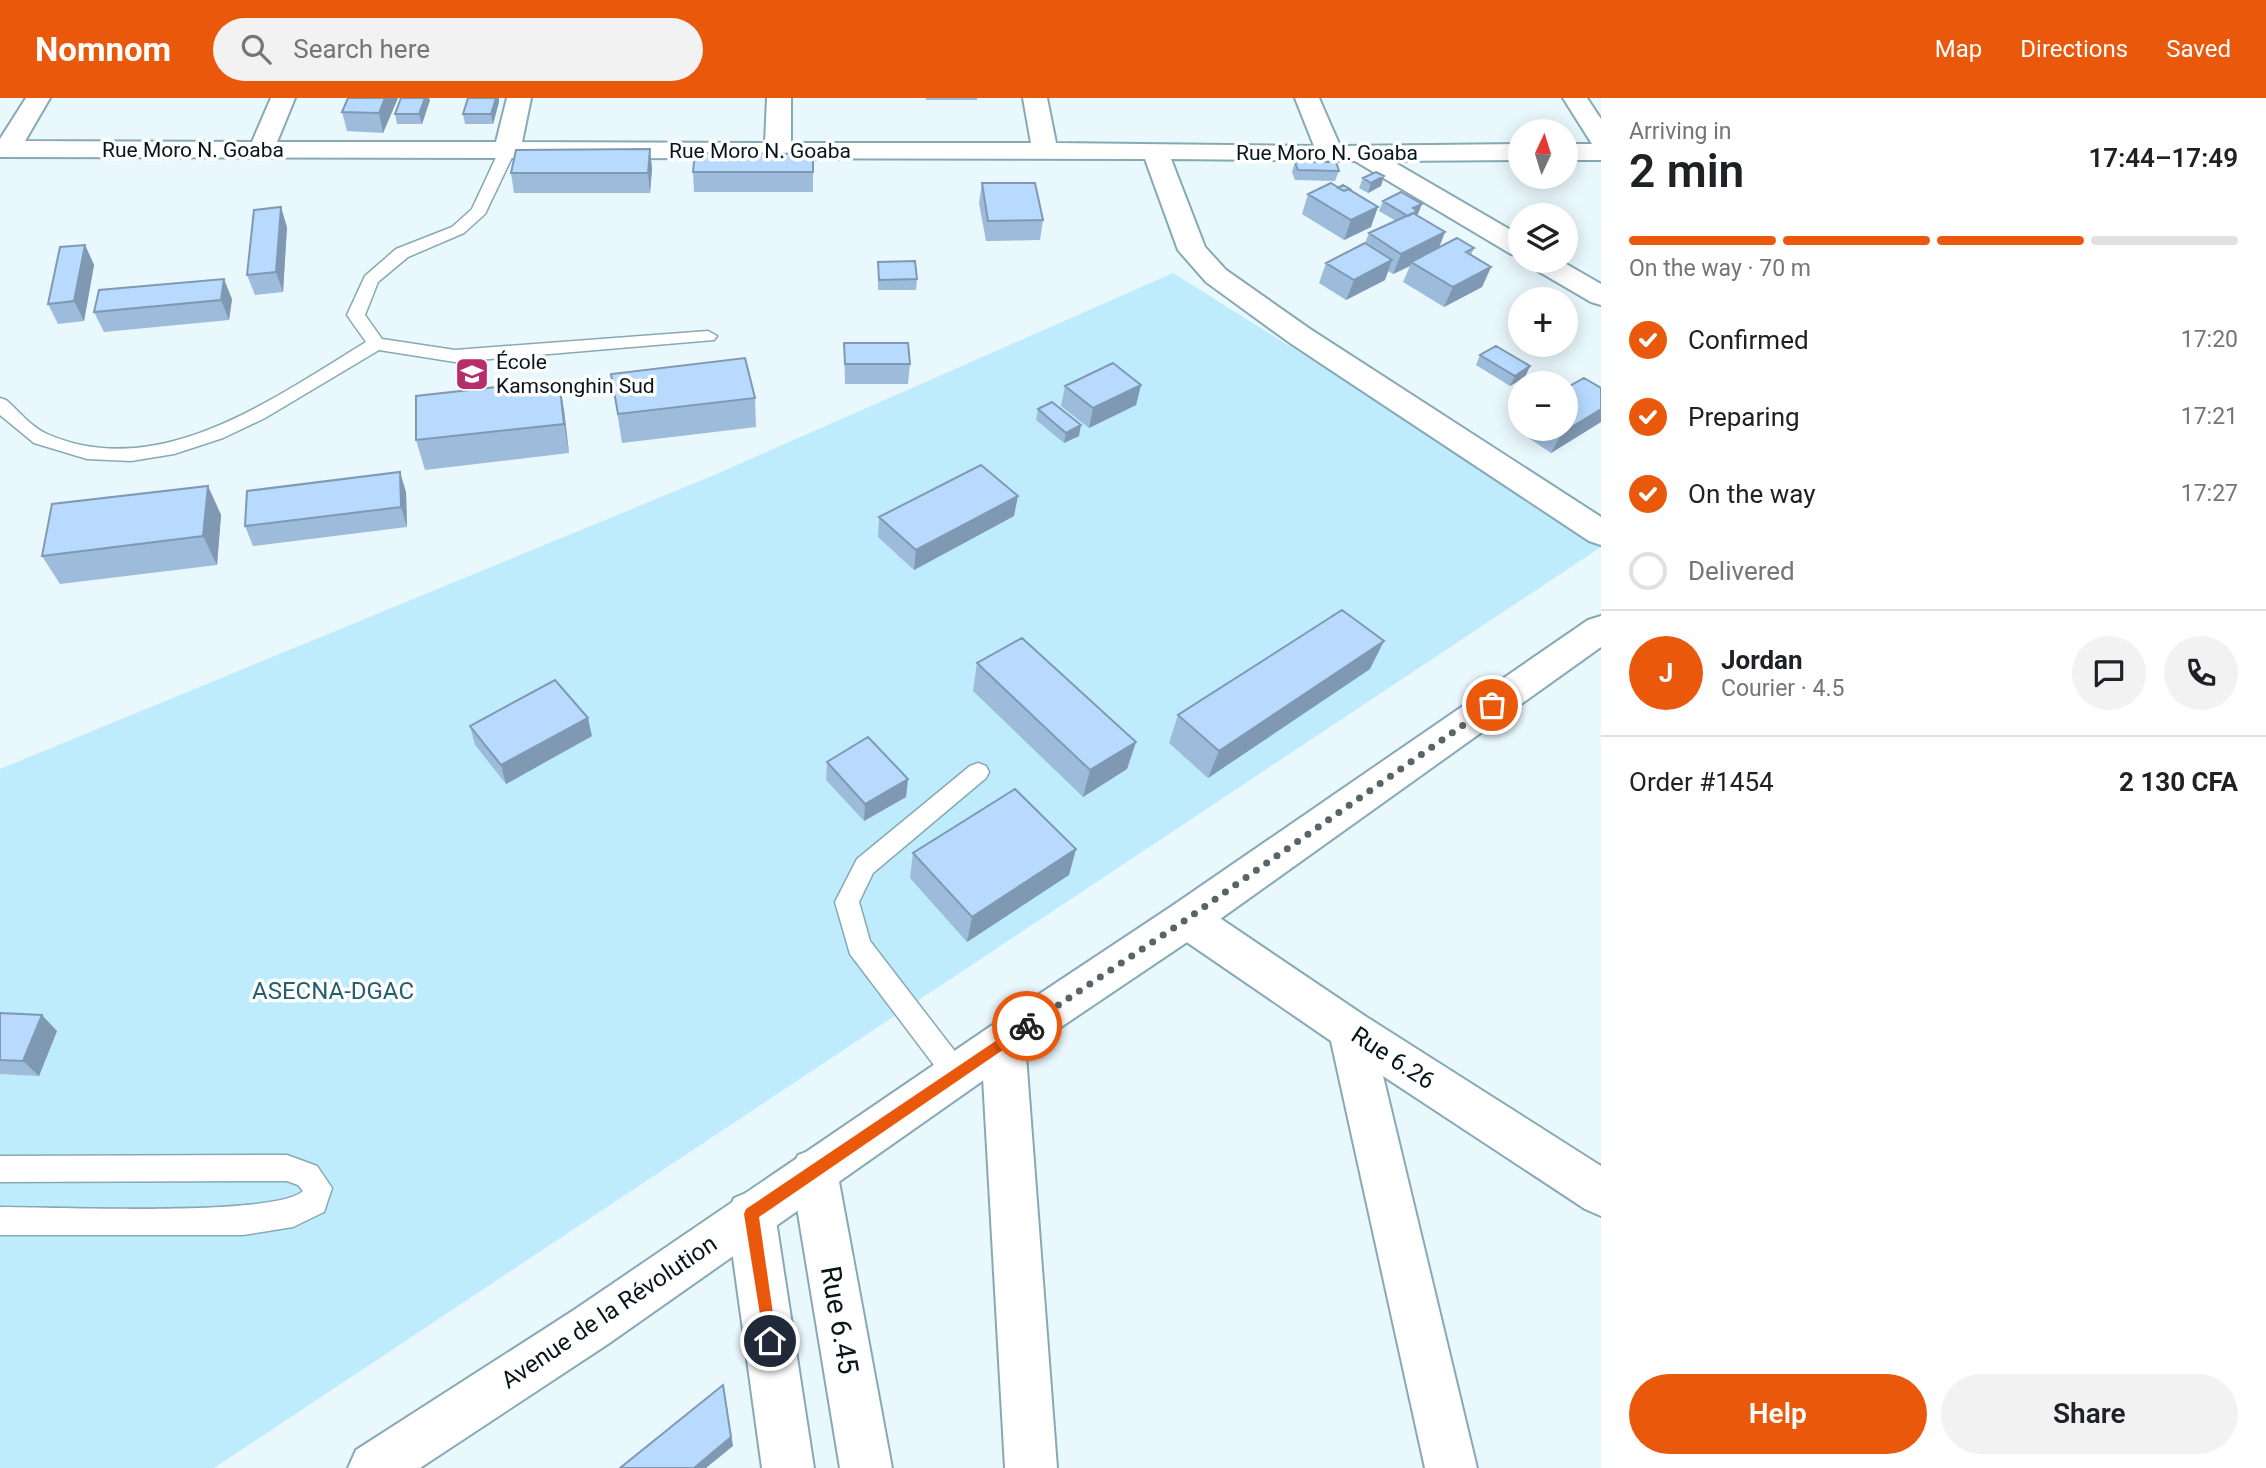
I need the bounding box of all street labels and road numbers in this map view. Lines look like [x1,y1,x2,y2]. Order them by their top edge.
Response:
street label: Rue Moro N. Goaba [102,138,284,162]
street label: Rue Moro N. Goaba [669,139,851,163]
street label: Rue Moro N. Goaba [1236,141,1418,165]
street label: Rue 6.26 [1346,1021,1440,1095]
street label: Avenue de la Révolution [496,1229,722,1395]
street label: Rue 6.45 [814,1264,865,1377]

